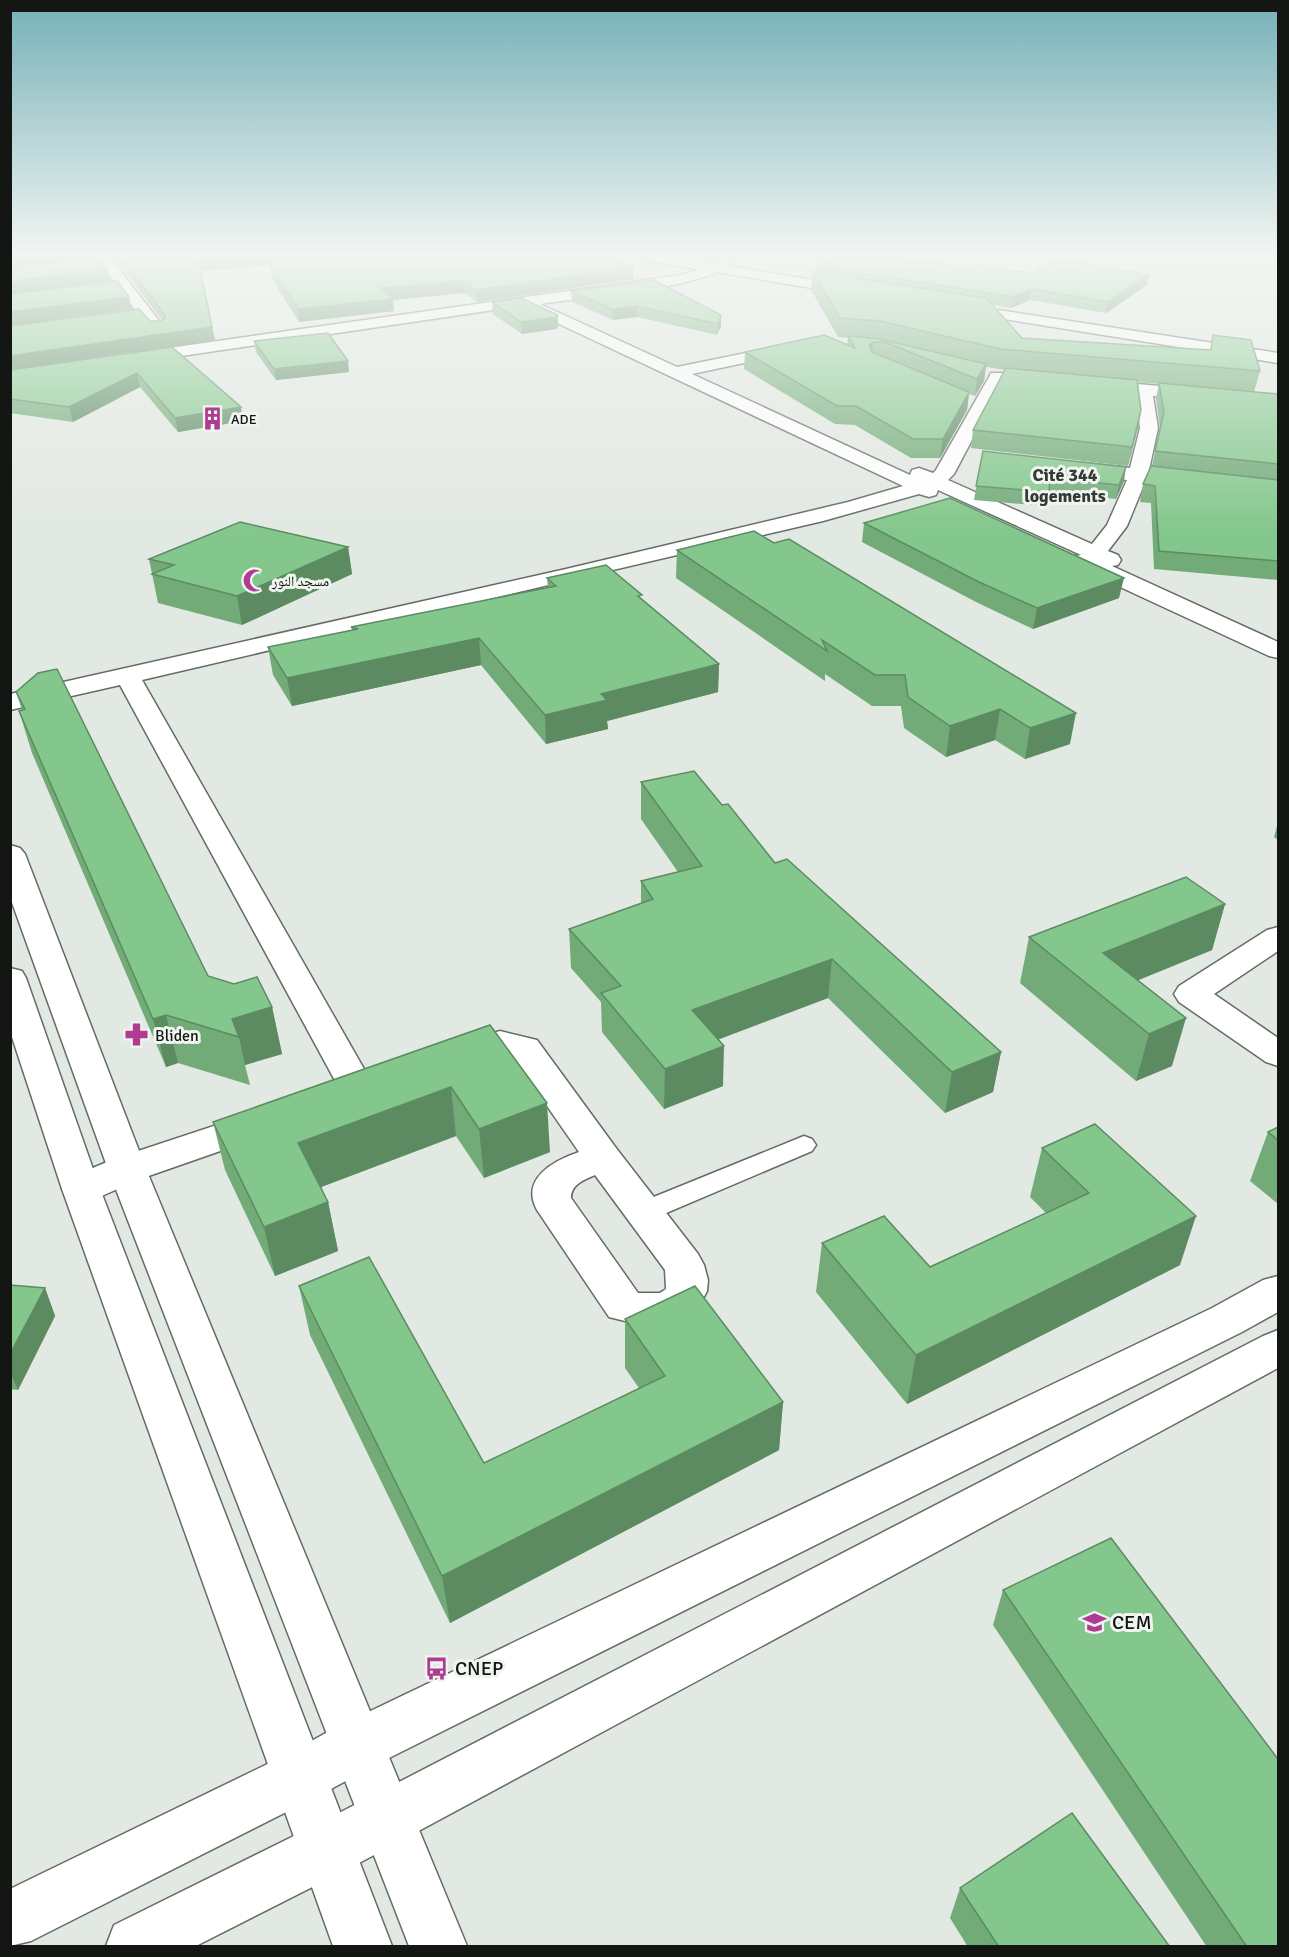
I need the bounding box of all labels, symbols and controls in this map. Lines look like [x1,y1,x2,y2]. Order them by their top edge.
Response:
building icon: ADE [200,406,226,432]
place label: ADE [231,411,257,428]
district label: Cité 344 logements [1024,464,1106,507]
mosque icon: مسجد النور [241,568,267,594]
place label: مسجد النور [271,573,329,590]
pharmacy icon: Bliden [124,1022,150,1048]
place label: Bliden [155,1026,199,1046]
school or university icon: CEM [1081,1609,1107,1635]
place label: CEM [1112,1610,1152,1635]
bus stop icon: CNEP [424,1655,450,1681]
place label: CNEP [455,1656,503,1681]

